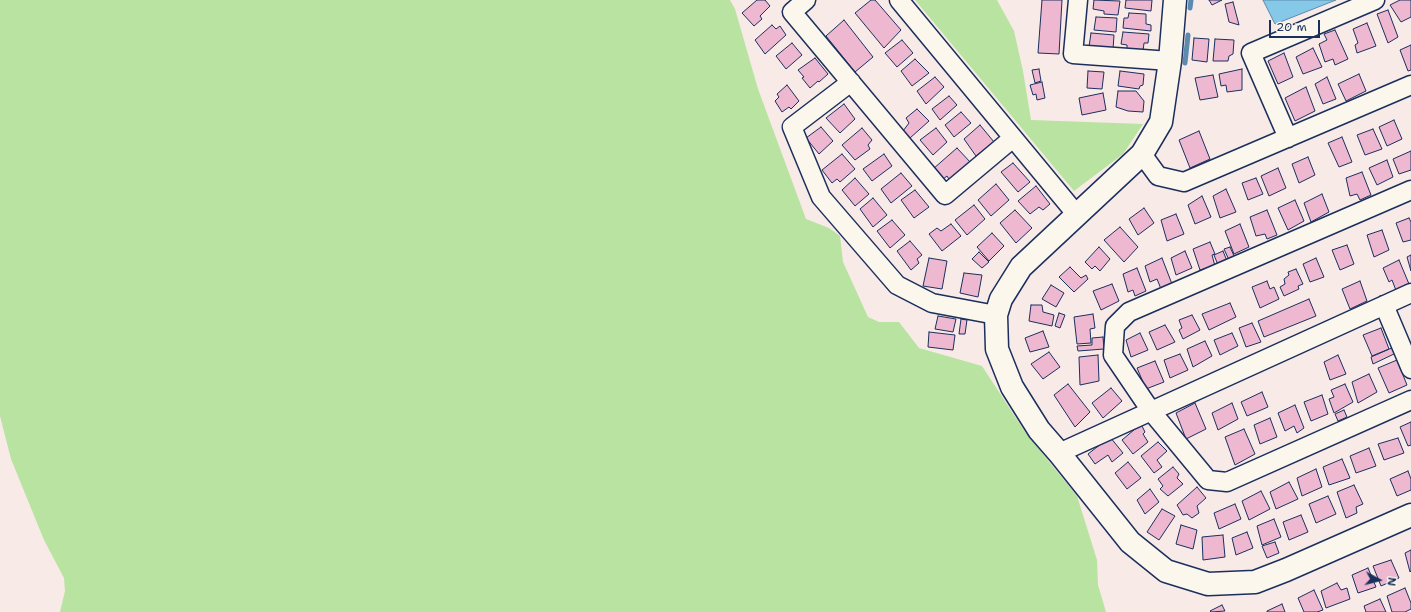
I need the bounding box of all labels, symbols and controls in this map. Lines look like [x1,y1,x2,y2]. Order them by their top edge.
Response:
scale bar [1271,12,1322,38]
text: 20 m [1276,19,1307,35]
north arrow [1359,560,1399,600]
text: N [1383,576,1399,587]

